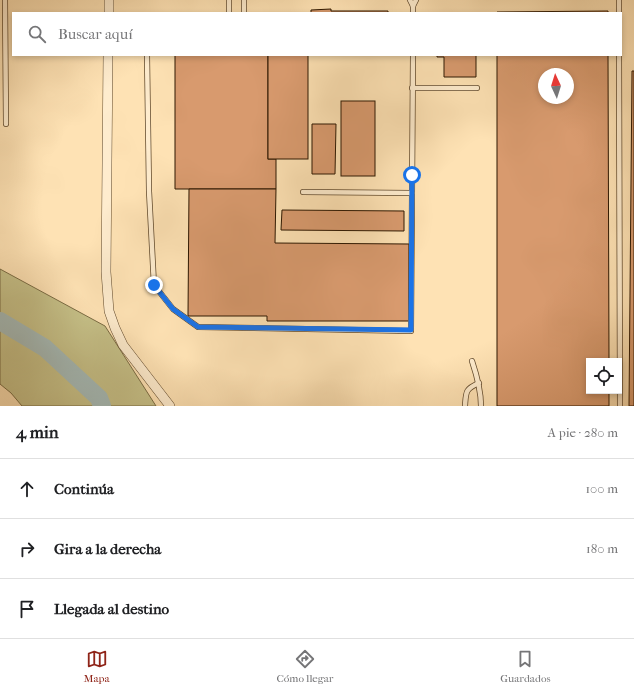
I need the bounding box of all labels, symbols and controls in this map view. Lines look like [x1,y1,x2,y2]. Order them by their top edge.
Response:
search box [12,12,622,56]
icon: search [26,23,48,45]
text: Buscar aquí [58,25,133,43]
north arrow [538,68,574,104]
route start [403,166,421,184]
route end [145,276,163,294]
map controls [586,358,622,394]
button: locate [586,358,622,394]
text: 4 min [16,422,59,442]
text: A pie · 280 m [547,425,618,440]
icon: ahead [16,478,38,500]
text: Continúa [54,480,114,498]
text: 100 m [585,481,618,496]
icon: right [16,538,38,560]
text: Gira a la derecha [54,540,161,558]
text: 180 m [586,541,618,556]
icon: arrive [16,598,38,620]
text: Llegada al destino [54,600,169,618]
tab: Mapa [83,648,110,685]
tab: Cómo llegar [276,648,333,685]
tab: Guardados [500,648,551,685]

